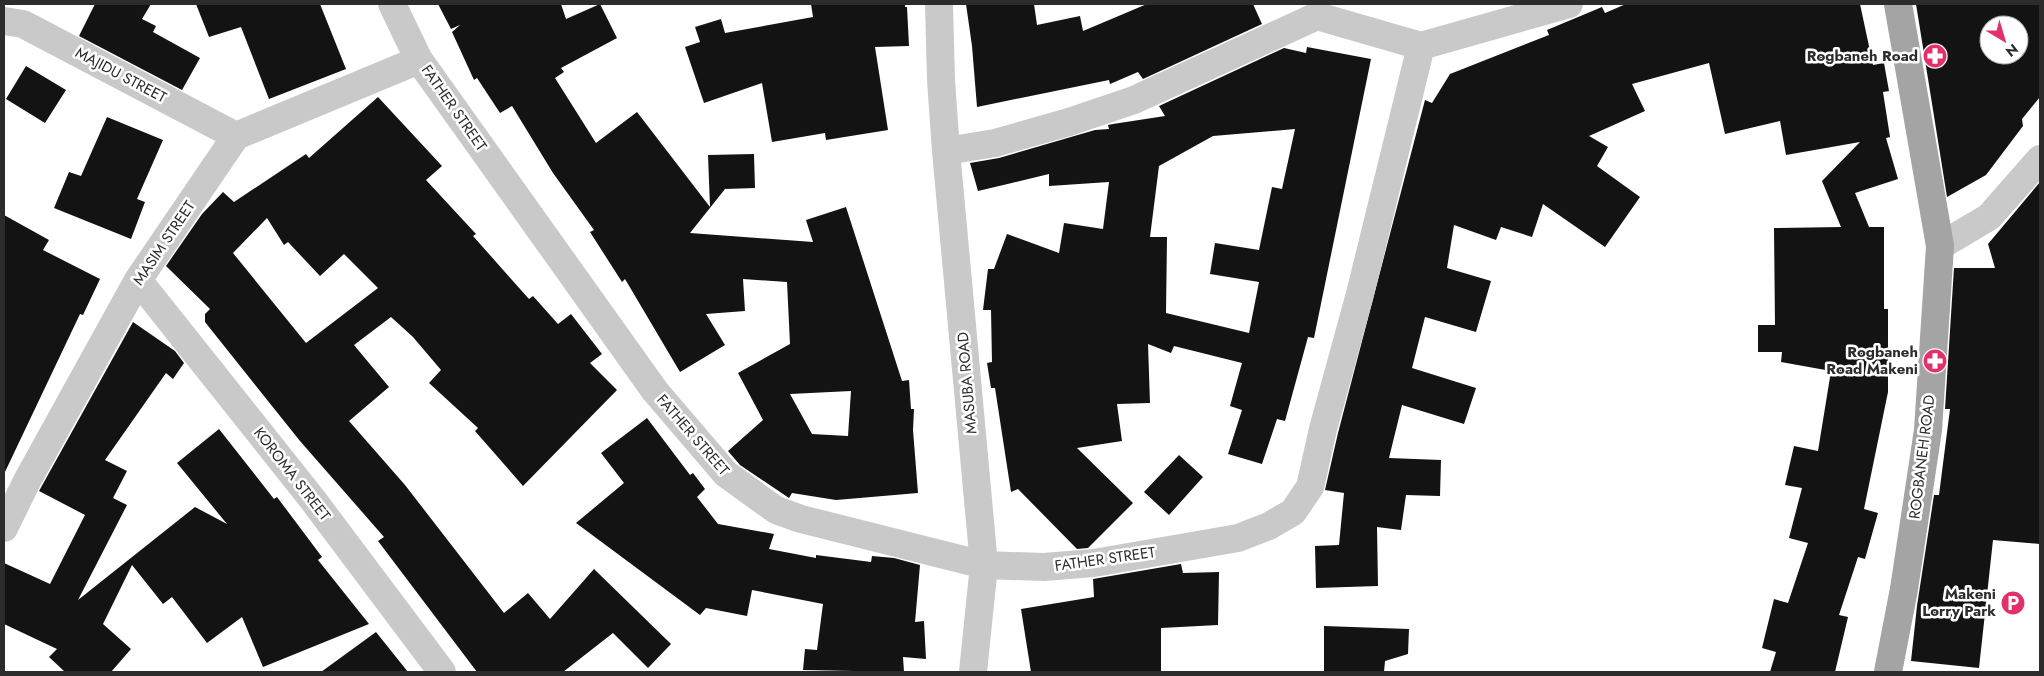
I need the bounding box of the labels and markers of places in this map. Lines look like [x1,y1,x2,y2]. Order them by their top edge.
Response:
pharmacy icon: Rogbaneh Road [1922,43,1948,69]
place label: Rogbaneh Road [1807,45,1918,67]
place label: Rogbaneh Road Makeni [1826,341,1918,380]
pharmacy icon: Rogbaneh Road Makeni [1922,348,1948,374]
place label: Makeni Lorry Park [1922,583,1996,622]
parking icon: Makeni Lorry Park [2000,590,2026,616]

